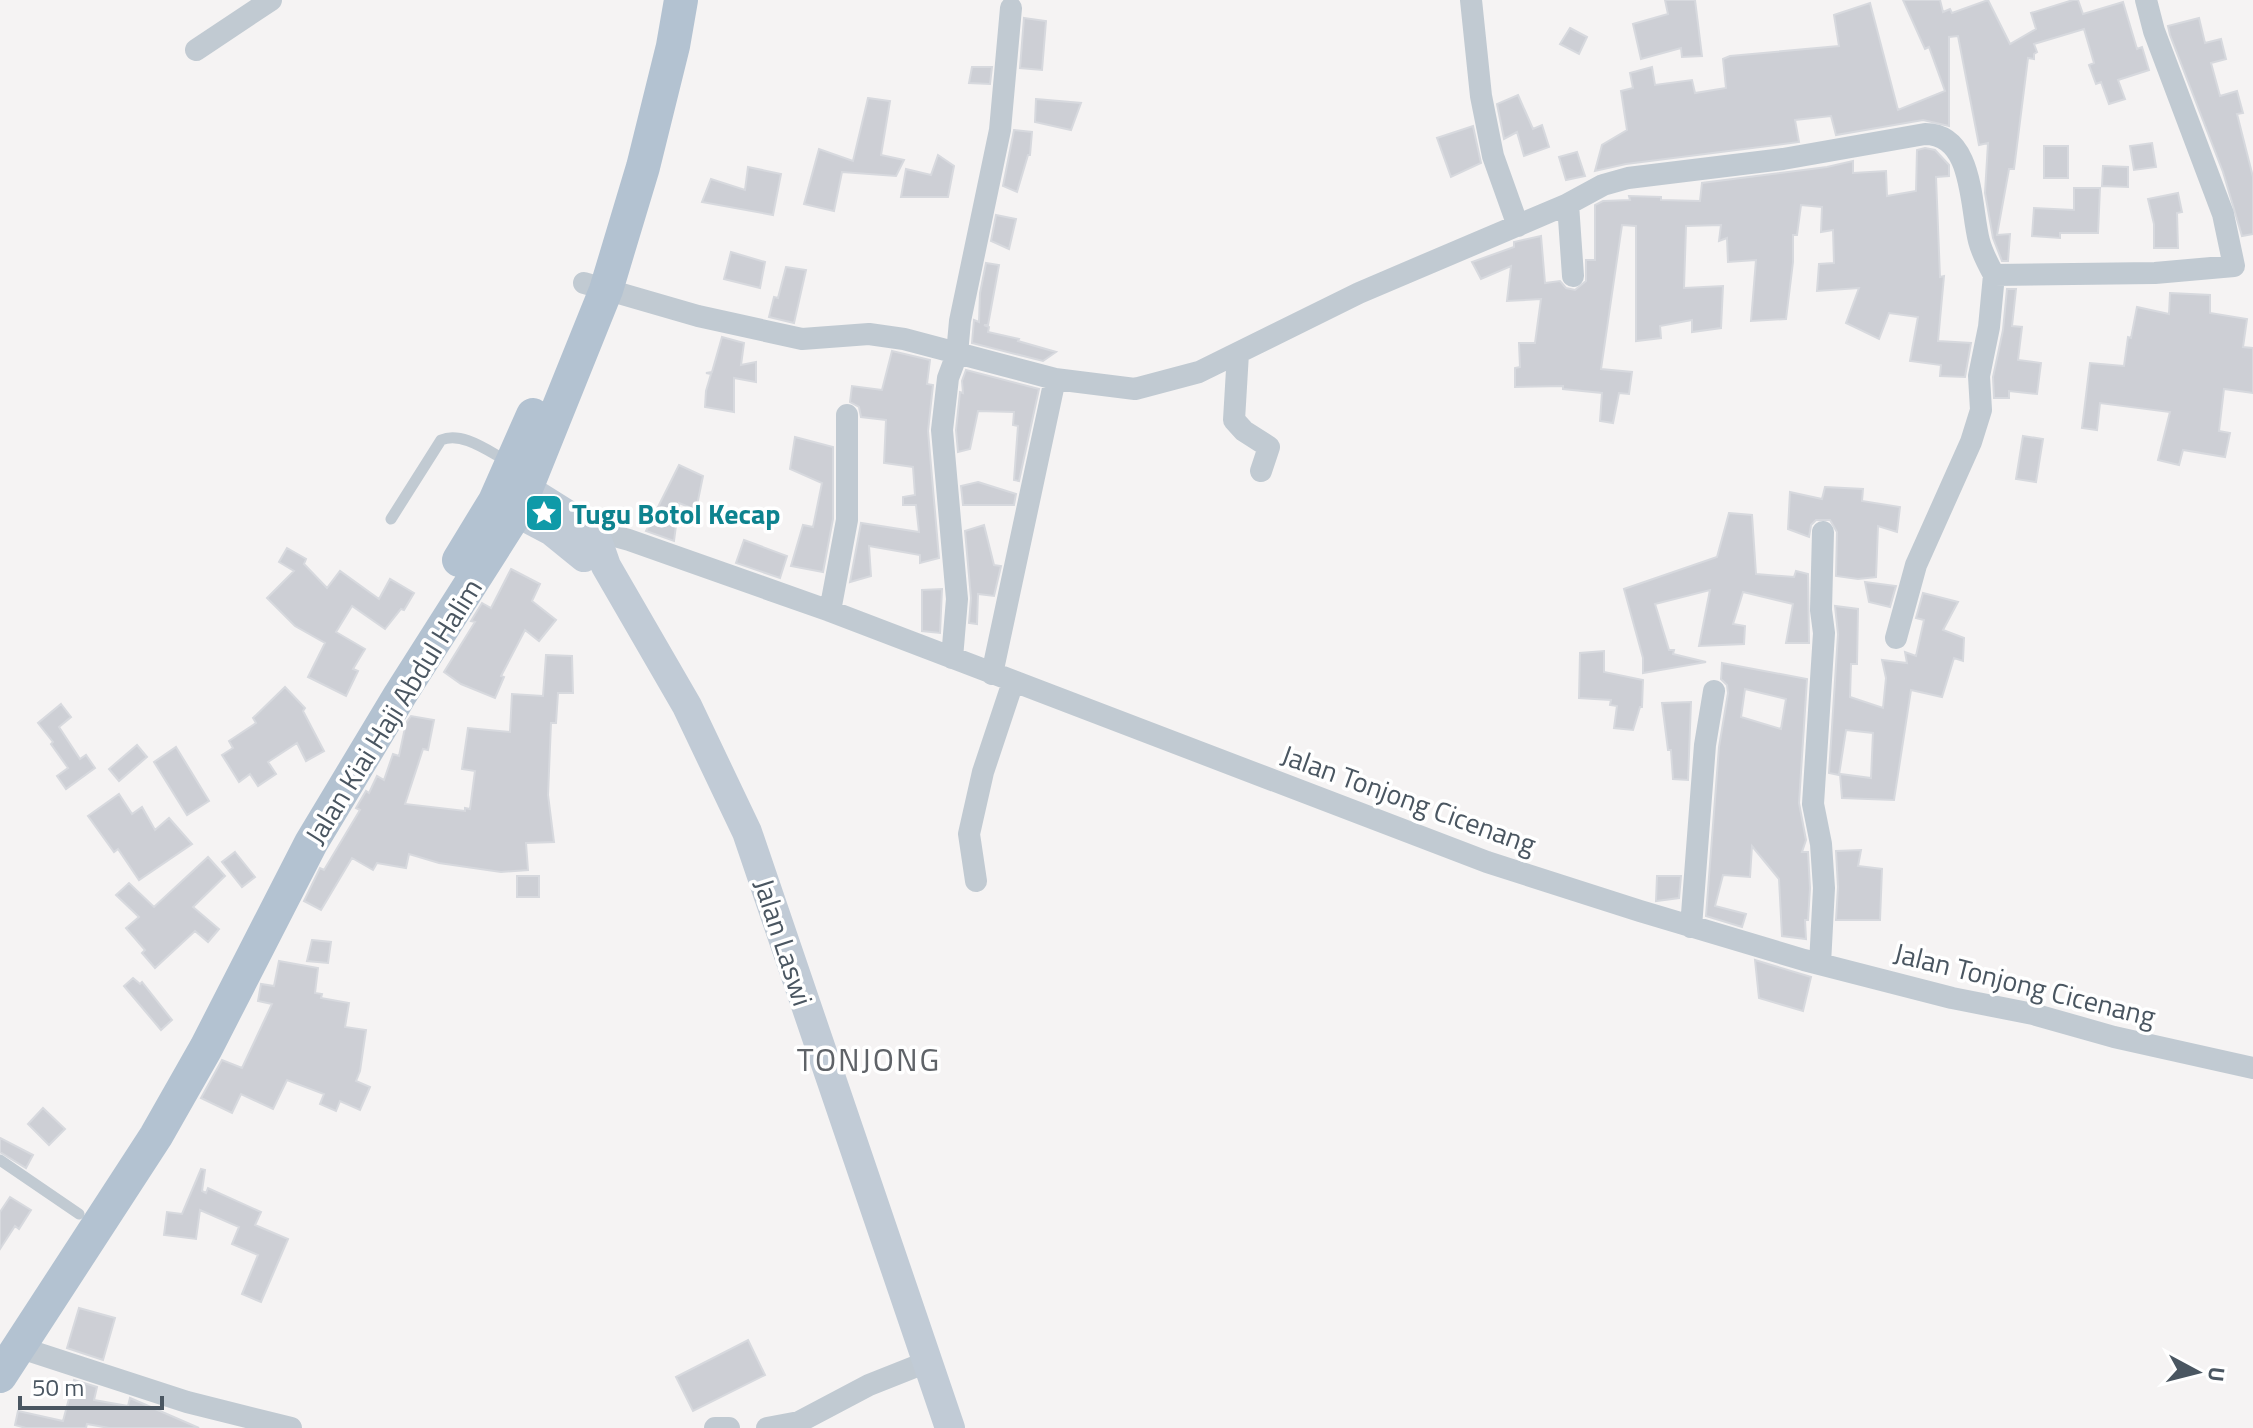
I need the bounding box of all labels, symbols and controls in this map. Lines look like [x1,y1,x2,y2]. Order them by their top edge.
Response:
place icon: Tugu Botol Kecap [523,492,565,534]
place label: Tugu Botol Kecap [572,492,781,535]
street label: Jalan Kiai Haji Abdul Halim [294,570,492,852]
street label: Jalan Tonjong Cicenang [1276,733,1542,865]
street label: Jalan Laswi [743,873,825,1011]
street label: Jalan Tonjong Cicenang [1890,931,2160,1037]
district label: TONJONG [797,1035,941,1083]
north arrow [2157,1332,2237,1412]
scale bar [20,1360,162,1410]
text: U [2199,1365,2235,1384]
text: 50 m [32,1369,84,1405]

